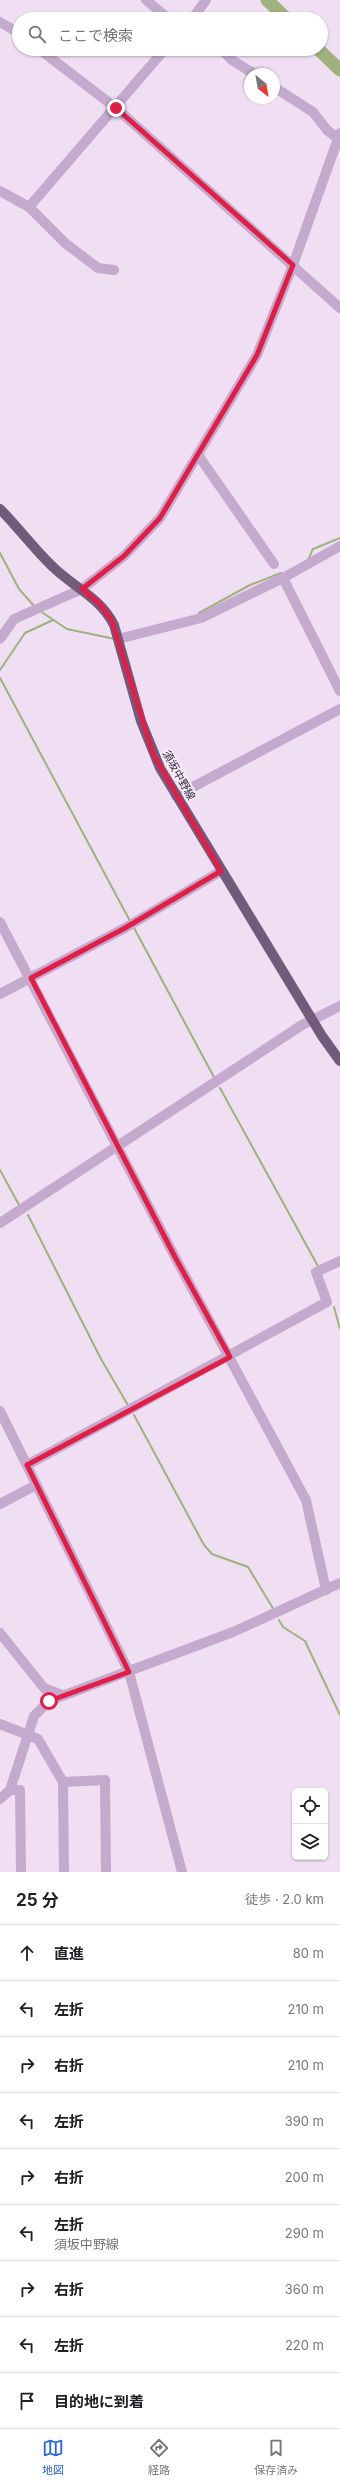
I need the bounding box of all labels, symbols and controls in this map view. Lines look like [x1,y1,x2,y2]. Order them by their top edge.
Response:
search box [12,12,328,56]
icon: search [26,23,48,45]
text: ここで検索 [58,26,133,45]
north arrow [244,68,280,104]
route end [107,99,125,117]
street label: 須坂中野線 [160,748,198,802]
route start [40,1692,58,1710]
map controls [292,1788,328,1860]
button: locate [292,1788,328,1824]
button: layers [292,1824,328,1860]
text: 25 分 [16,1890,59,1910]
text: 徒歩 · 2.0 km [245,1891,324,1907]
icon: ahead [16,1942,38,1964]
text: 直進 [54,1944,84,1963]
text: 80 m [293,1945,324,1961]
icon: left [16,1998,38,2020]
text: 左折 [54,2000,84,2019]
text: 210 m [288,2001,324,2017]
icon: right [16,2054,38,2076]
text: 右折 [54,2056,84,2075]
text: 210 m [288,2057,324,2073]
icon: left [16,2110,38,2132]
text: 左折 [54,2112,84,2131]
text: 390 m [285,2113,324,2129]
icon: right [16,2166,38,2188]
text: 右折 [54,2168,84,2187]
text: 200 m [285,2169,324,2185]
text: 左折 [54,2215,84,2234]
icon: left [16,2222,38,2244]
text: 290 m [285,2225,324,2241]
text: 須坂中野線 [54,2236,119,2252]
icon: right [16,2278,38,2300]
text: 右折 [54,2280,84,2299]
text: 360 m [285,2281,324,2297]
icon: left [16,2334,38,2356]
text: 左折 [54,2336,84,2355]
text: 220 m [285,2337,324,2353]
icon: arrive [16,2390,38,2412]
text: 目的地に到着 [54,2392,144,2411]
tab: 地図 [42,2437,64,2477]
tab: 経路 [148,2437,170,2477]
tab: 保存済み [254,2437,298,2477]

